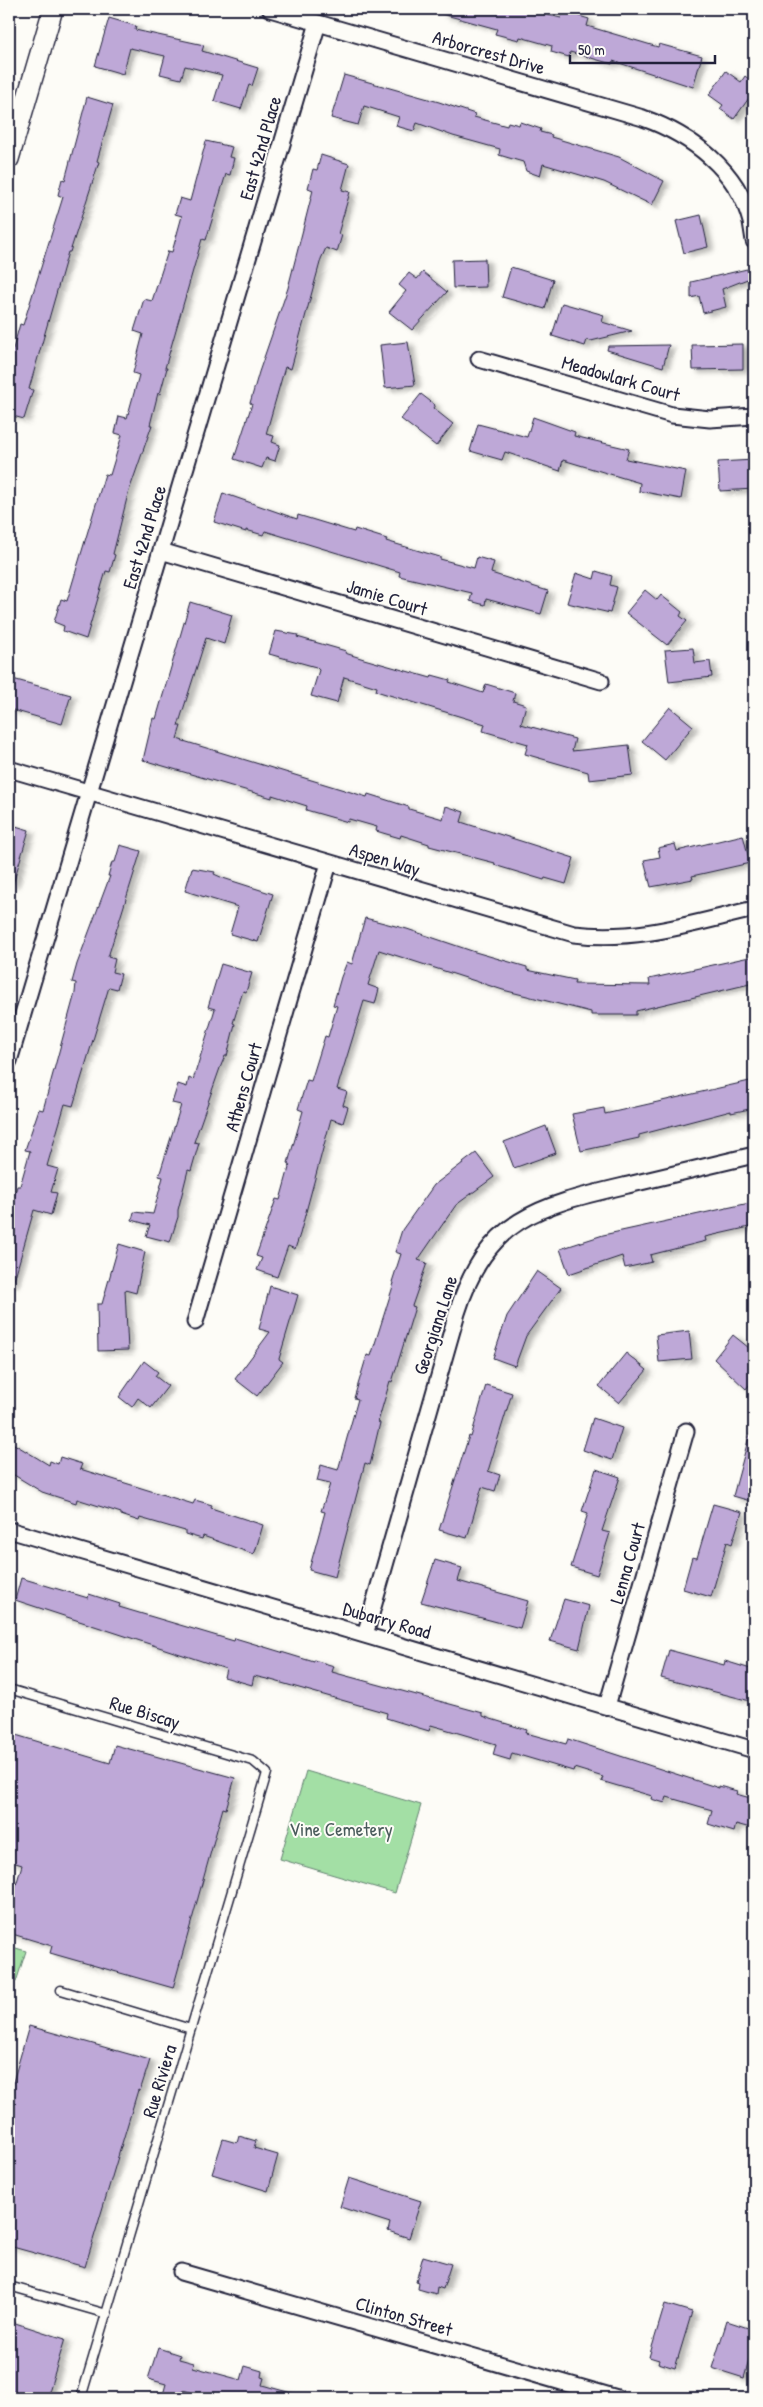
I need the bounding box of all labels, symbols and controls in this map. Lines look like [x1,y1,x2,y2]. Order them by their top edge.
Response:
street label: Arborcrest Drive [430,24,549,81]
scale bar [570,32,716,64]
text: 50 m [578,39,605,60]
street label: East 42nd Place [233,93,287,203]
street label: Meadowlark Court [559,349,684,407]
street label: East 42nd Place [116,482,172,592]
street label: Jamie Court [343,572,431,622]
street label: Aspen Way [347,836,423,882]
street label: Athens Court [218,1039,268,1134]
street label: Georgiana Lane [407,1272,463,1378]
street label: Lenna Court [603,1519,651,1607]
street label: Dubarry Road [340,1595,434,1645]
street label: Rue Biscay [107,1689,183,1735]
park label: Vine Cemetery [289,1816,393,1842]
street label: Rue Riviera [136,2041,183,2121]
street label: Clinton Street [352,2290,456,2342]

